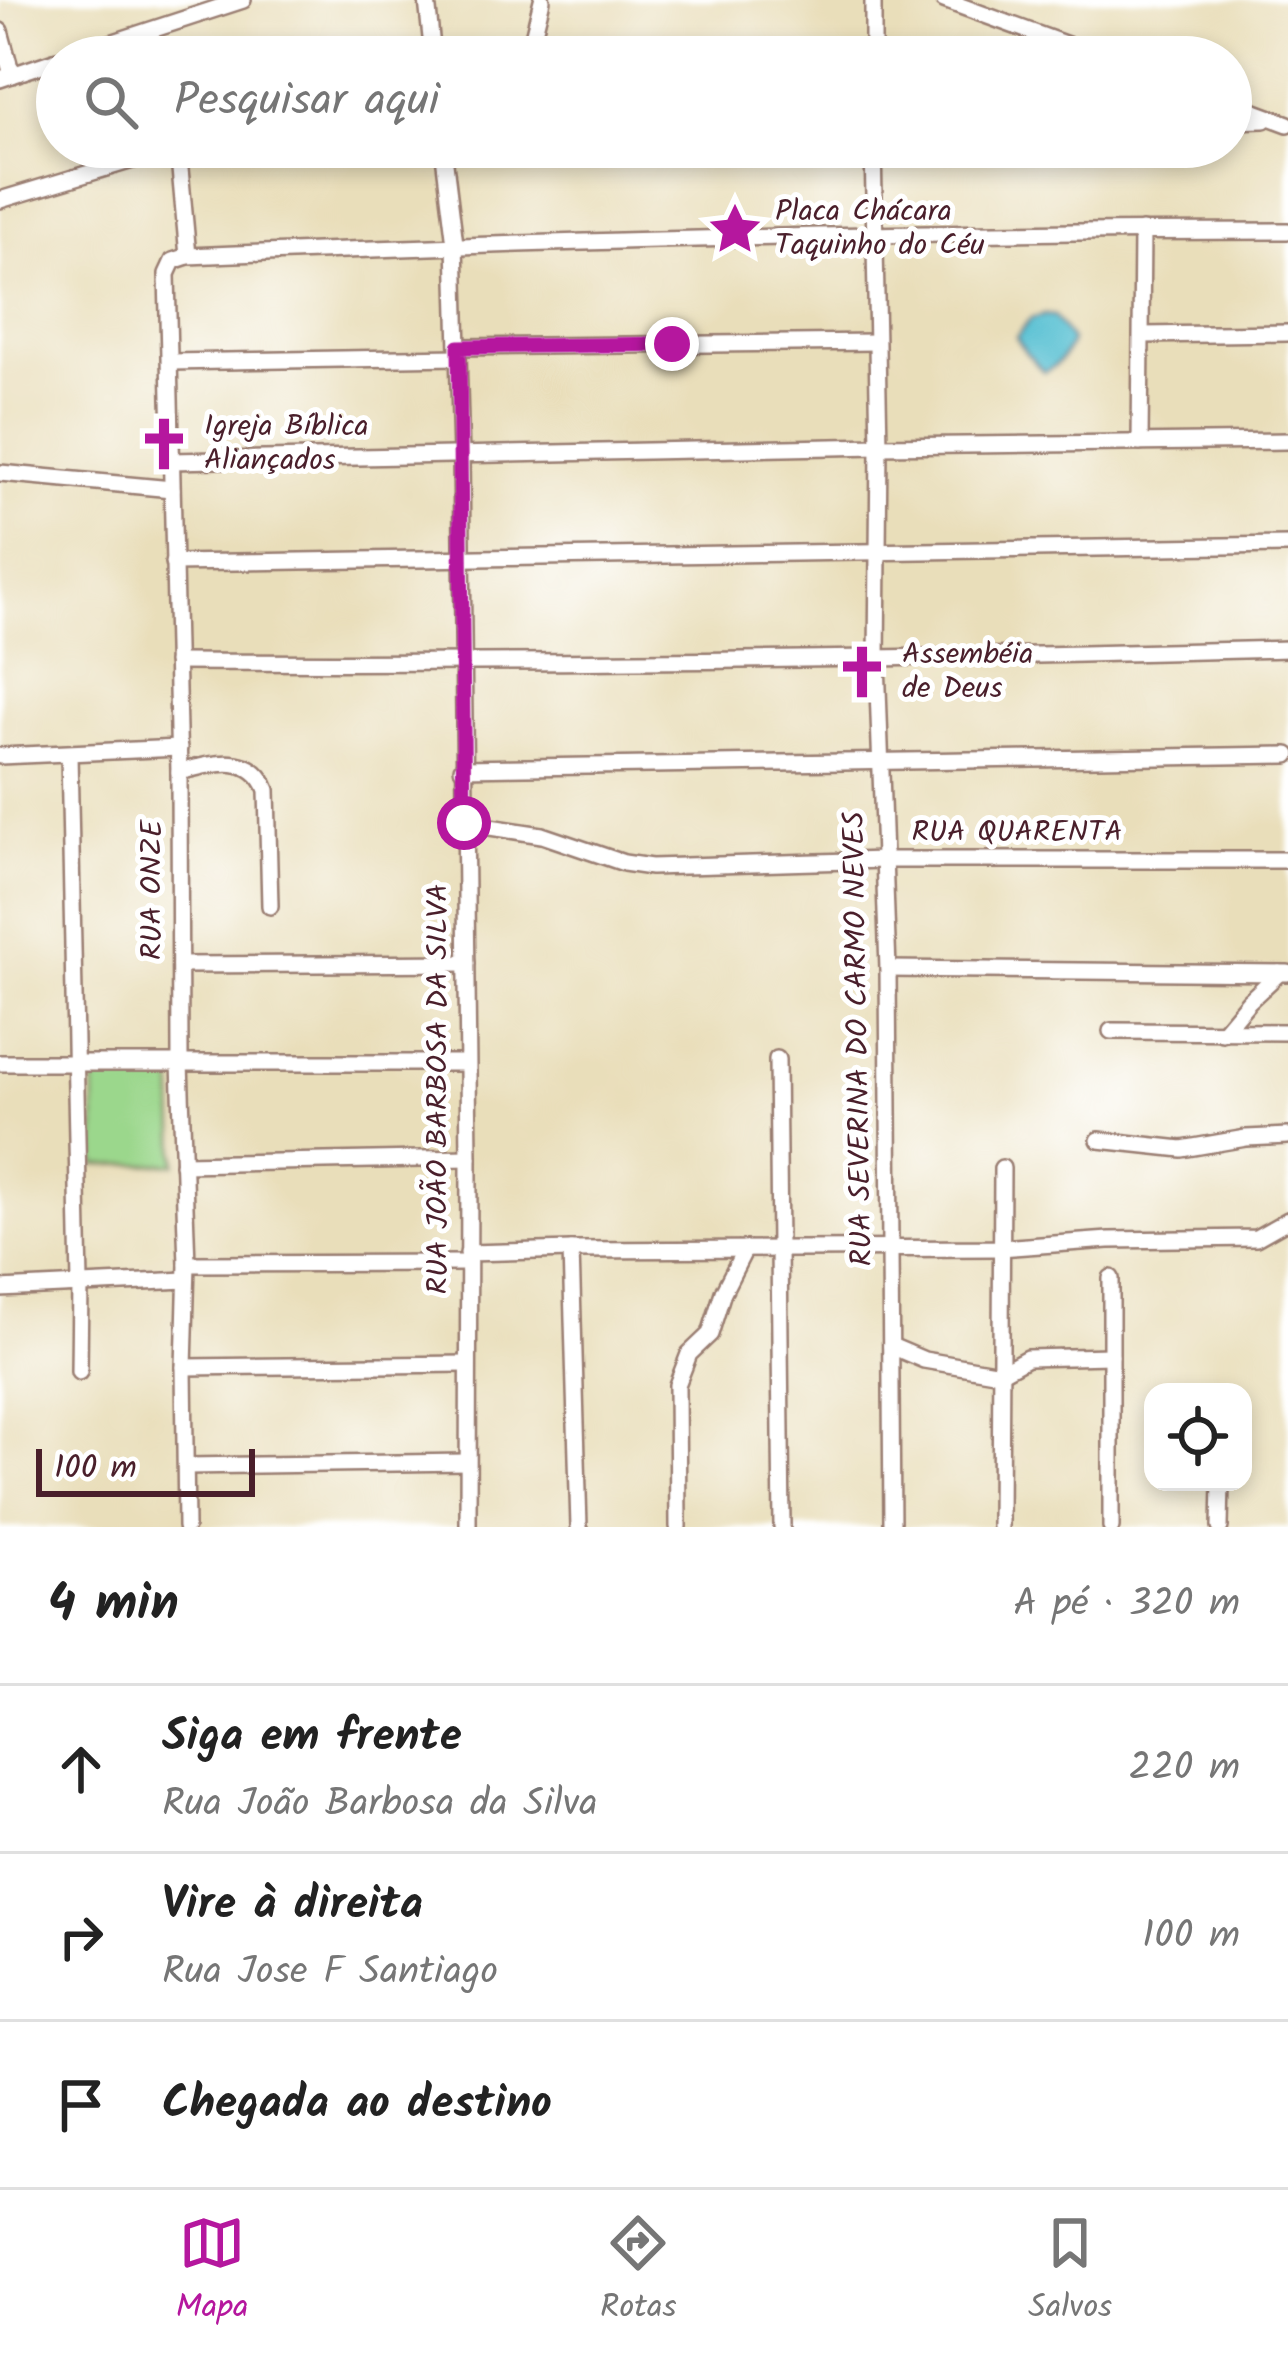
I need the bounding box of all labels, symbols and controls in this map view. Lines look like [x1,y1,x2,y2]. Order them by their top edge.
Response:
search box [36,36,1252,168]
text: Pesquisar aqui [174,66,440,138]
icon: search [78,69,144,135]
place label: Placa Chácara Taquinho do Céu [775,188,985,270]
place icon: Placa Chácara Taquinho do Céu [706,200,764,258]
route end [645,317,699,371]
place label: Igreja Bíblica Aliançados [204,403,369,485]
church icon: Igreja Bíblica Aliançados [135,415,193,473]
place label: Assembéia de Deus [902,631,1033,713]
church icon: Assembéia de Deus [833,643,891,701]
route start [437,796,491,850]
street label: RUA QUARENTA [912,809,1122,857]
street label: RUA SEVERINA DO CARMO NEVES [831,811,887,1267]
street label: RUA ONZE [129,818,177,960]
street label: RUA JOÃO BARBOSA DA SILVA [415,884,463,1294]
map controls [1144,1383,1252,1491]
button: locate [1144,1383,1252,1491]
scale bar [36,1443,255,1496]
text: 100 m [54,1443,137,1496]
text: 4 min [48,1565,179,1646]
text: A pé · 320 m [1013,1574,1240,1636]
text: Siga em frente [162,1702,462,1774]
icon: ahead [48,1736,114,1802]
text: 220 m [1128,1738,1240,1800]
text: Rua João Barbosa da Silva [162,1774,598,1836]
text: Vire à direita [162,1870,423,1942]
icon: right [48,1904,114,1970]
text: 100 m [1142,1906,1240,1968]
text: Rua Jose F Santiago [162,1942,498,2004]
text: Chegada ao destino [162,2069,552,2141]
icon: arrive [48,2072,114,2138]
tab: Mapa [176,2210,249,2335]
tab: Rotas [600,2210,677,2335]
tab: Salvos [1028,2210,1112,2335]

